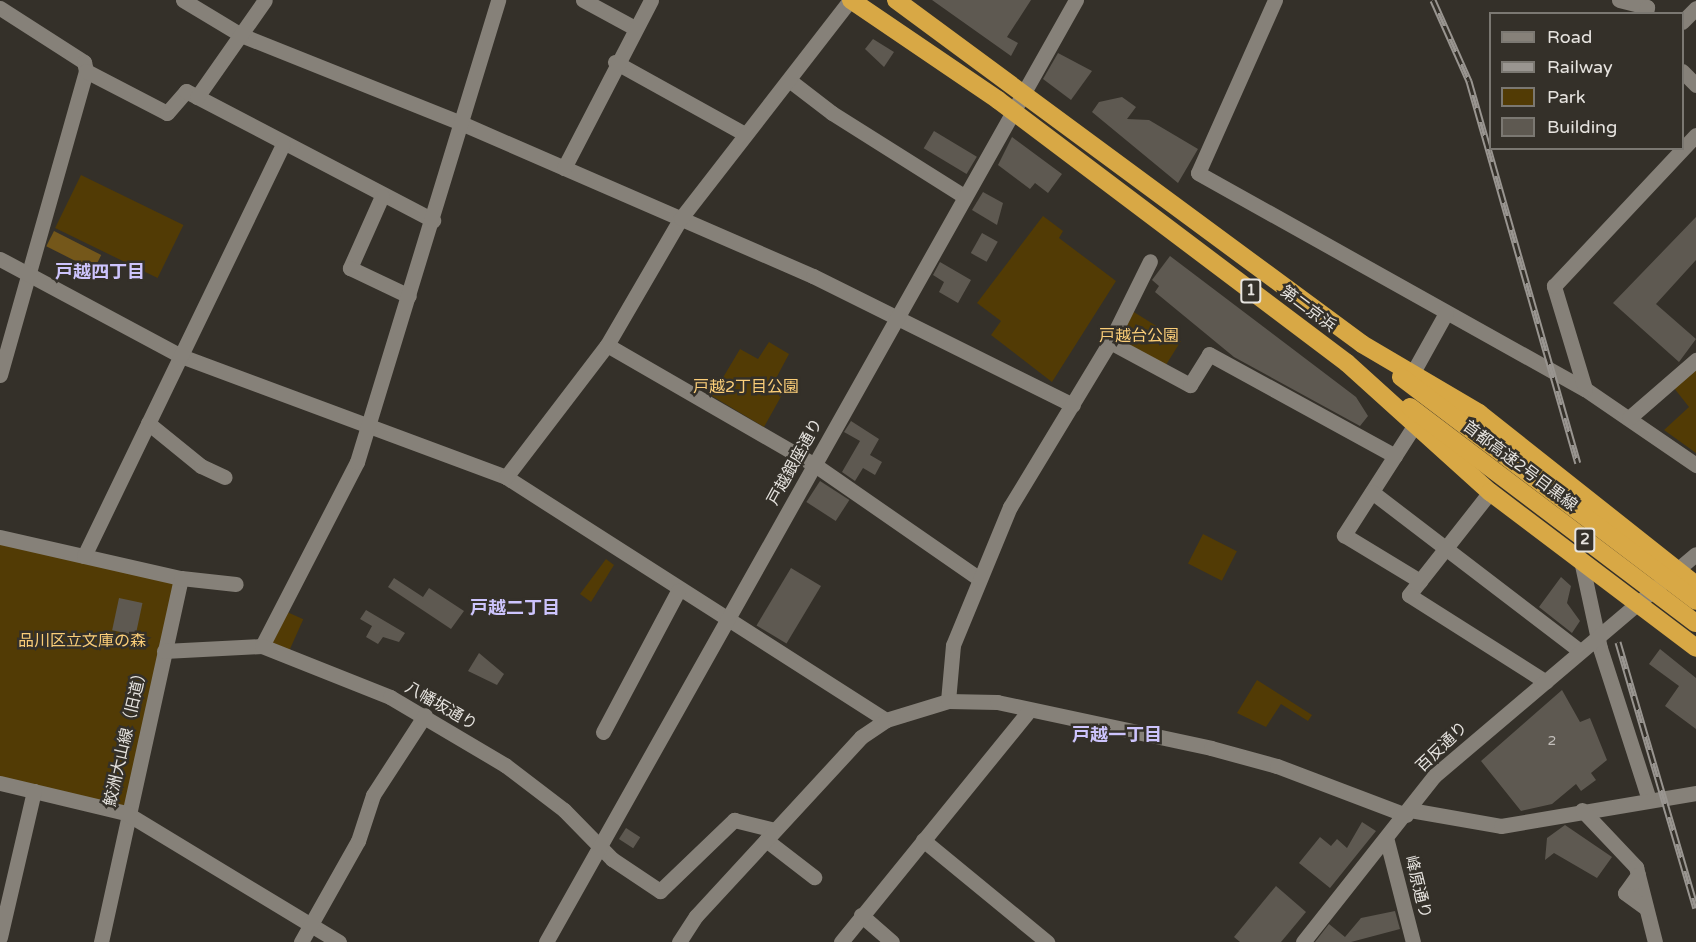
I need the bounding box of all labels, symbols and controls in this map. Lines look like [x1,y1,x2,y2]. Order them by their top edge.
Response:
legend [1489,12,1684,150]
text: Road [1547,26,1592,48]
text: Railway [1547,56,1613,78]
text: Park [1547,86,1585,108]
text: Building [1547,116,1617,138]
district label: 戸越四丁目 [55,261,145,283]
road number: 1 [1239,279,1263,303]
street label: 第二京浜 [1277,282,1339,336]
park label: 戸越台公園 [1099,326,1179,346]
park label: 戸越2丁目公園 [693,377,799,397]
street label: 戸越銀座通り [763,415,827,509]
street label: 首都高速2号目黒線 [1459,417,1581,515]
road number: 2 [1573,528,1597,552]
district label: 戸越二丁目 [470,597,560,619]
park label: 品川区立文庫の森 [18,631,146,651]
street label: 鮫洲大山線（旧道） [100,664,152,808]
street label: 八幡坂通り [402,678,480,734]
street label: 百反通り [1412,718,1472,776]
district label: 戸越一丁目 [1072,724,1162,746]
house number: 2 [1548,733,1556,749]
street label: 峰原通り [1401,854,1435,920]

